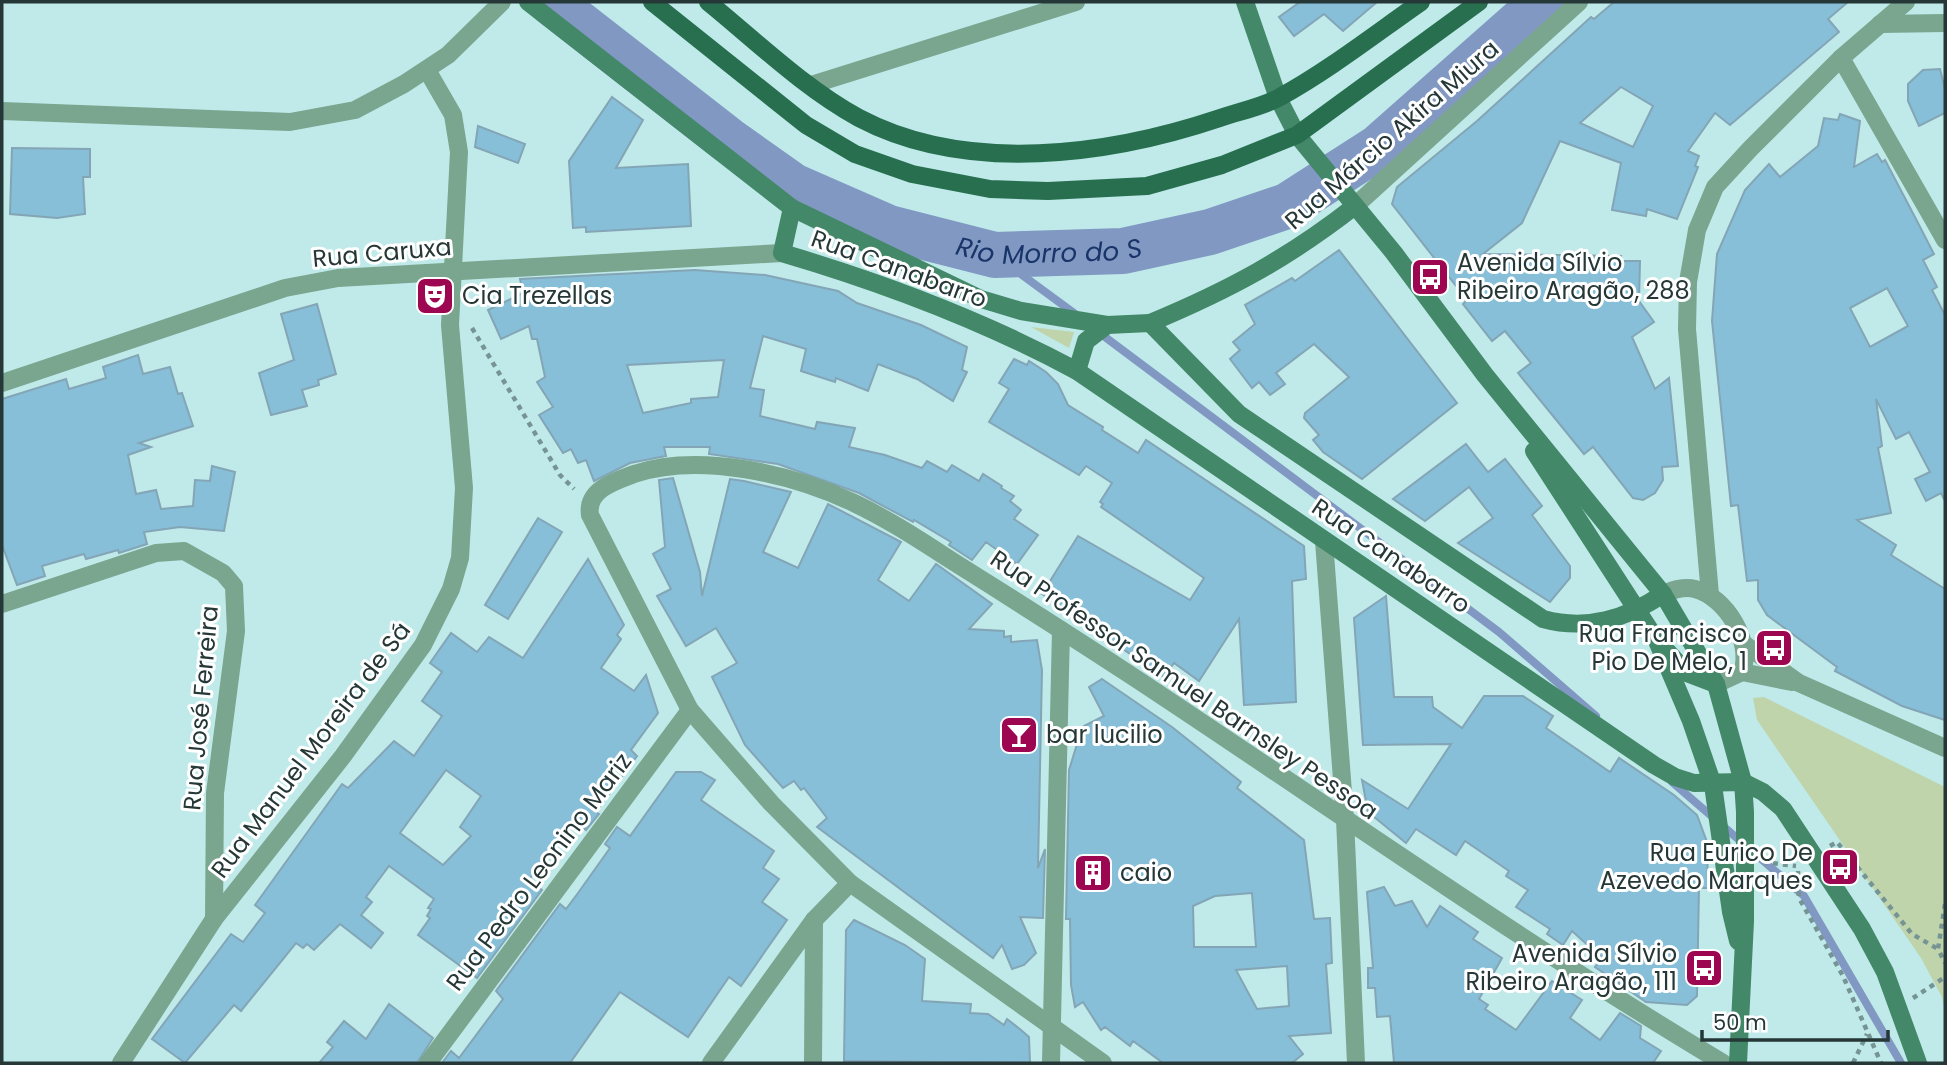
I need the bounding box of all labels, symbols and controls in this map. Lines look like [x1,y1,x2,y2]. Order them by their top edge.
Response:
street label: Rua Márcio Akira Miura [1278,32,1506,237]
street label: Rua Canabarro [807,221,992,316]
water label: Rio Morro do S [952,228,1145,273]
street label: Rua Caruxa [311,230,453,275]
place label: Avenida Sílvio Ribeiro Aragão, 288 [1457,246,1690,307]
bus stop icon: Avenida Sílvio Ribeiro Aragão, 288 [1409,256,1451,298]
theatre icon: Cia Trezellas [414,275,456,317]
place label: Cia Trezellas [462,279,612,312]
street label: Rua Canabarro [1306,490,1477,621]
street label: Rua Professor Samuel Barnsley Pessoa [984,542,1385,827]
street label: Rua José Ferreira [175,604,226,812]
street label: Rua Manuel Moreira de Sá [203,615,418,884]
place label: Rua Francisco Pio De Melo, 1 [1579,617,1747,678]
bus stop icon: Rua Francisco Pio De Melo, 1 [1753,627,1795,669]
bar icon: bar lucilio [998,714,1040,756]
place label: bar lucilio [1046,718,1163,751]
street label: Rua Pedro Leonino Mariz [438,746,639,997]
place label: Rua Eurico De Azevedo Marques [1600,836,1813,897]
bus stop icon: Rua Eurico De Azevedo Marques [1819,846,1861,888]
building icon: caio [1072,852,1114,894]
place label: caio [1120,856,1172,889]
place label: Avenida Sílvio Ribeiro Aragão, 111 [1465,937,1677,998]
bus stop icon: Avenida Sílvio Ribeiro Aragão, 111 [1683,947,1725,989]
scale bar [1702,998,1888,1042]
text: 50 m [1713,1008,1767,1037]

